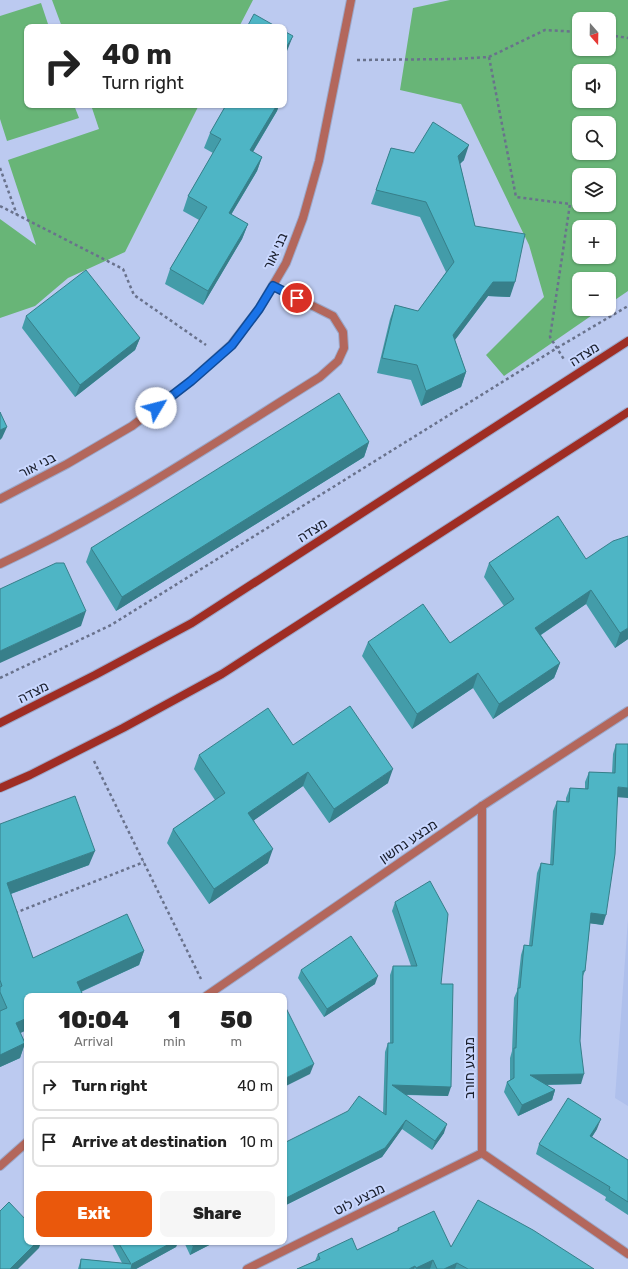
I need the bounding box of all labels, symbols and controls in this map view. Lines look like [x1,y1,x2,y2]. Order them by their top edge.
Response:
north arrow [572,12,616,56]
map controls [572,12,616,316]
text: 40 m [102,38,172,71]
icon: right [36,40,88,92]
button: sound [572,64,616,108]
text: Turn right [102,72,184,94]
button: search [572,116,616,160]
button: layers [572,168,616,212]
button: + [572,220,616,264]
street label: בני אור [259,229,292,273]
button: − [572,272,616,316]
pin [280,281,314,315]
icon: arrive [286,287,308,309]
street label: מצדה [566,338,602,370]
position arrow [135,387,177,429]
street label: בני אור [16,449,59,482]
street label: מצדה [294,514,330,546]
street label: מצדה [15,678,51,707]
street label: מבצע נחשון [376,816,441,867]
text: 10:04 [58,1006,129,1034]
text: 1 [168,1006,181,1034]
text: 50 [220,1006,253,1034]
text: Arrival [74,1034,113,1049]
text: min [163,1034,186,1049]
text: m [231,1034,242,1049]
street label: מבצע חורב [461,1037,478,1099]
icon: right [38,1075,60,1097]
text: Turn right [72,1077,147,1095]
text: 40 m [237,1077,273,1095]
icon: arrive [38,1131,60,1153]
text: Arrive at destination [72,1133,227,1151]
text: 10 m [240,1133,273,1151]
street label: מבצע לוט [331,1180,388,1219]
button: Exit [36,1191,152,1237]
button: Share [160,1191,275,1237]

